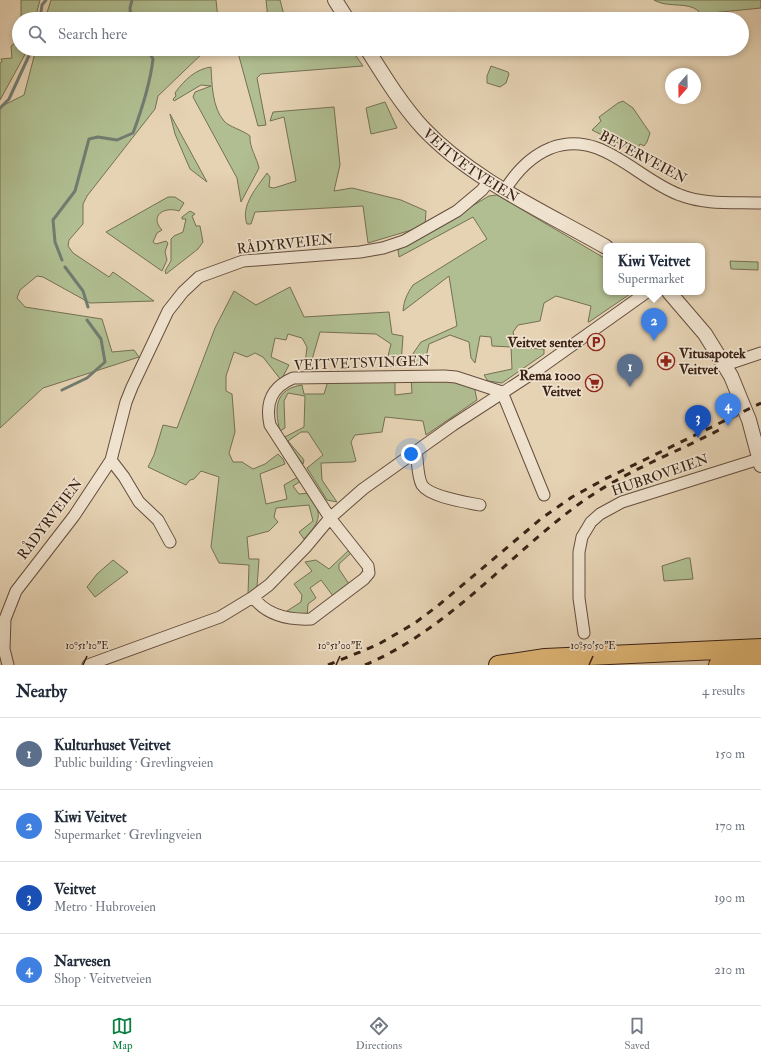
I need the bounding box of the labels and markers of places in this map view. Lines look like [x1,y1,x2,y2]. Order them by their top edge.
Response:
pin: 2 [641,308,667,341]
parking icon: Veitvet senter [586,332,606,352]
place label: Veitvet senter [507,334,584,351]
place label: Vitusapotek Veitvet [678,345,746,378]
pharmacy icon: Vitusapotek Veitvet [656,351,676,371]
pin: 1 [617,354,643,387]
place label: Rema 1000 Veitvet [519,367,581,400]
supermarket icon: Rema 1000 Veitvet [584,373,604,393]
pin: 4 [715,393,741,426]
pin: 3 [685,405,711,438]

